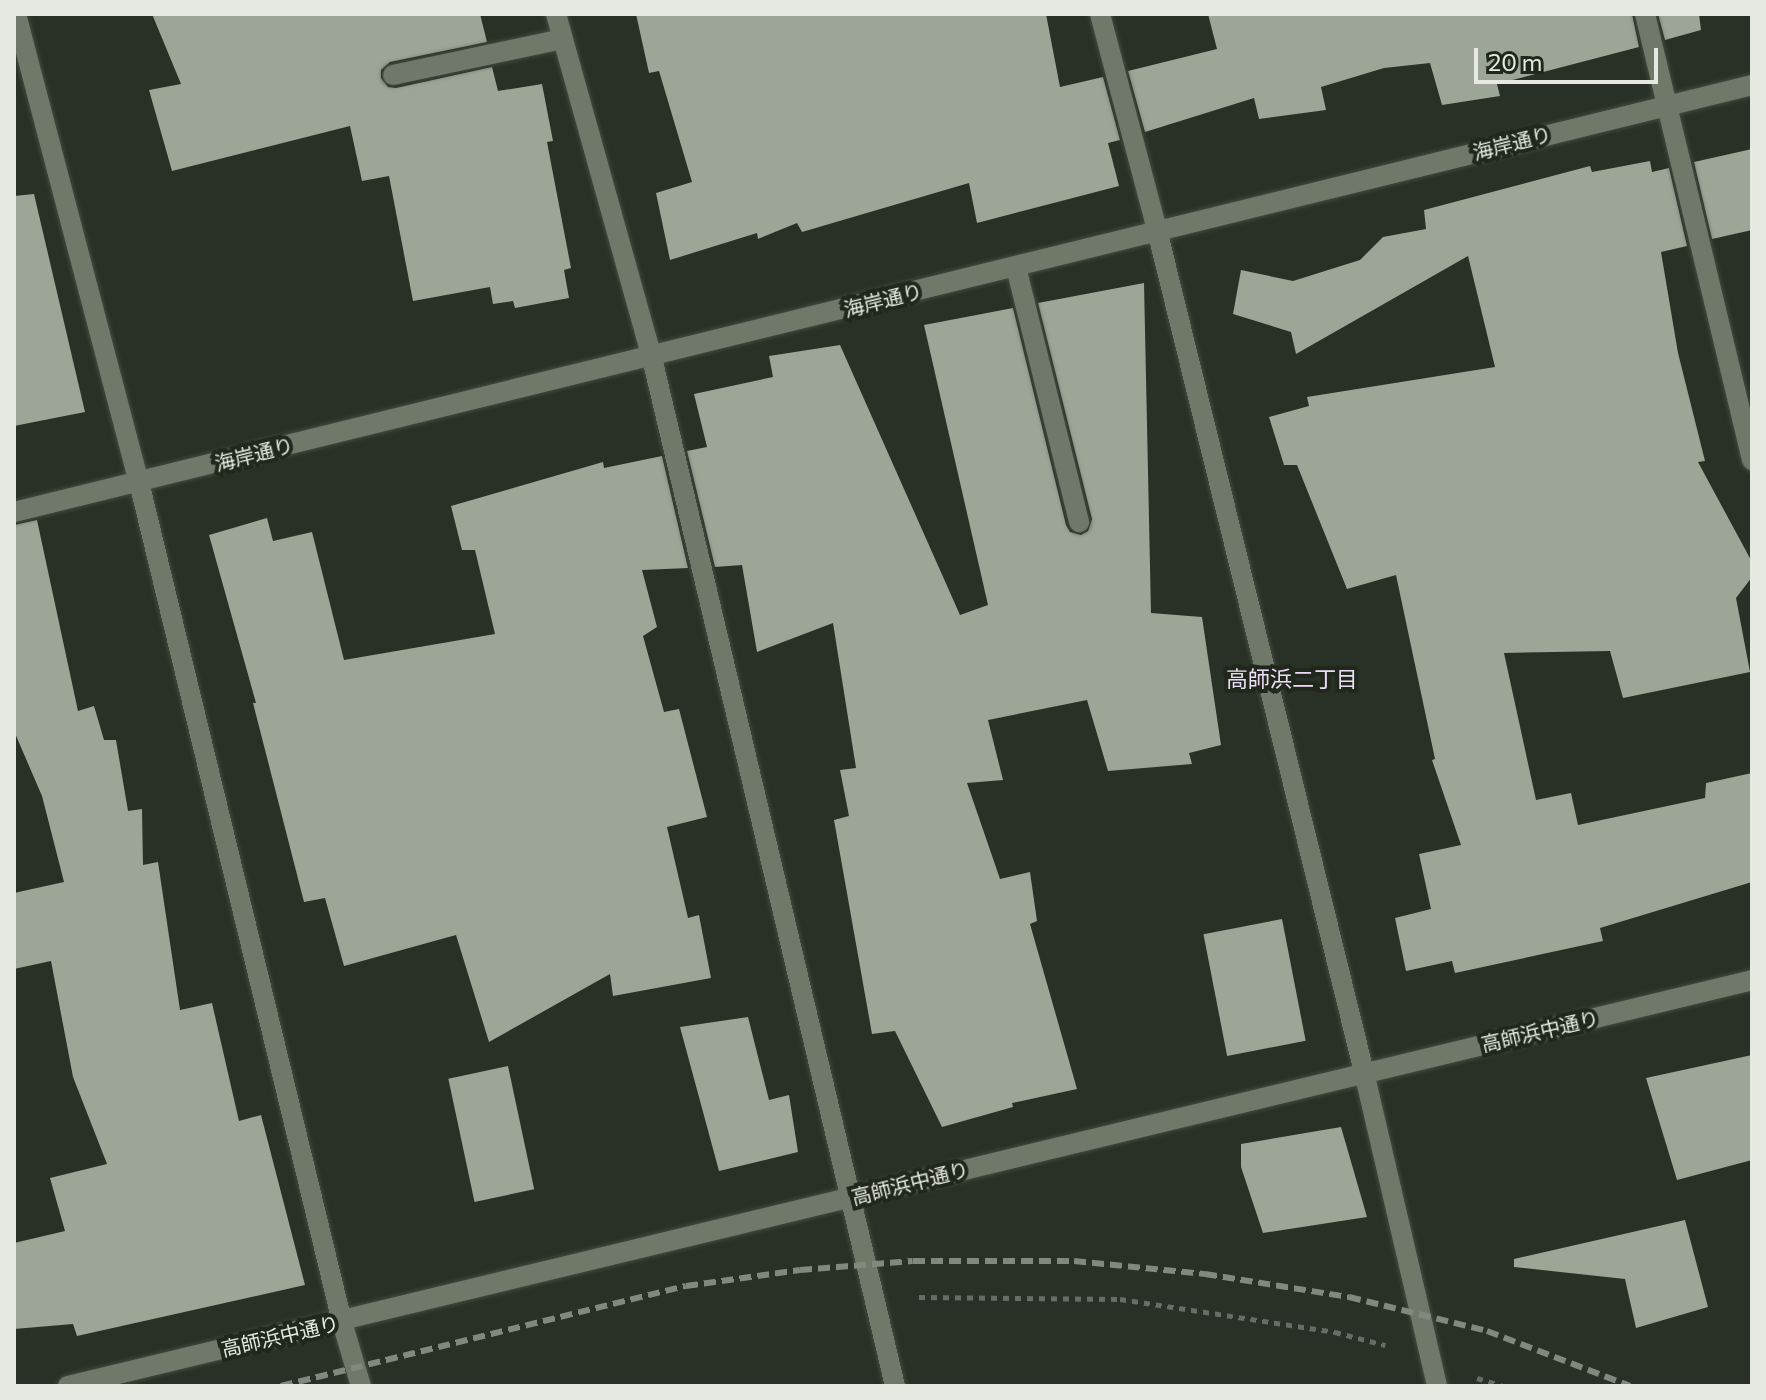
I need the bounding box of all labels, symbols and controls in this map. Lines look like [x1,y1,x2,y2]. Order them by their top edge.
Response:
scale bar [1478,32,1662,82]
text: 20 m [1488,47,1542,76]
street label: 海岸通り [1470,122,1554,164]
street label: 海岸通り [841,279,925,321]
street label: 海岸通り [212,433,296,475]
district label: 高師浜二丁目 [1226,666,1358,692]
street label: 高師浜中通り [1479,1006,1601,1056]
street label: 高師浜中通り [849,1157,971,1209]
street label: 高師浜中通り [219,1311,341,1361]

